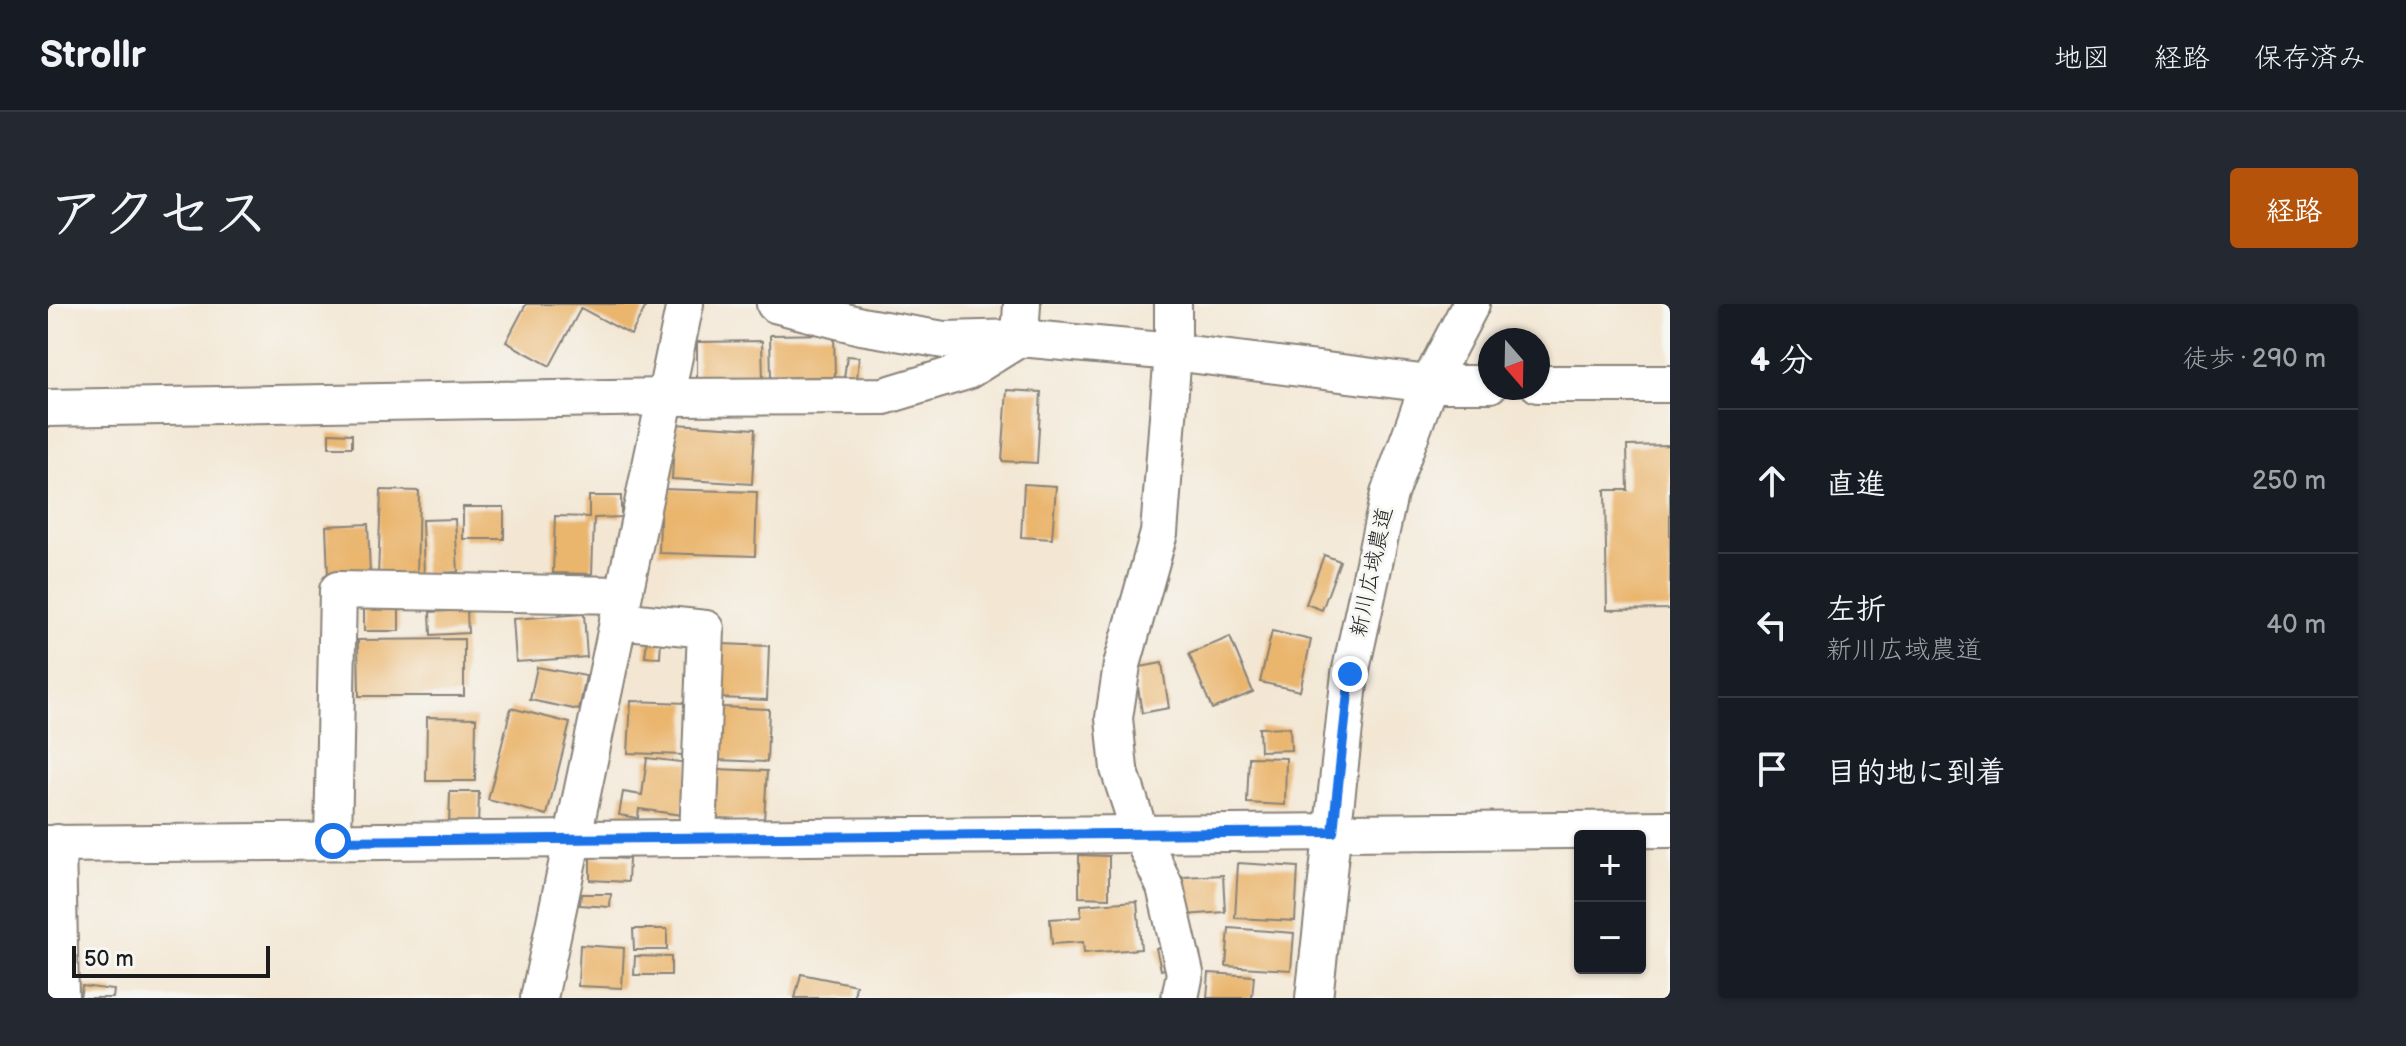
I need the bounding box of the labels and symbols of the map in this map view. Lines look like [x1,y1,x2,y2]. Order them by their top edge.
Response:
north arrow [1478,328,1550,400]
street label: 新川広域農道 [1345,505,1399,639]
route end [1332,656,1368,692]
route start [315,823,351,859]
scale bar [72,942,270,978]

